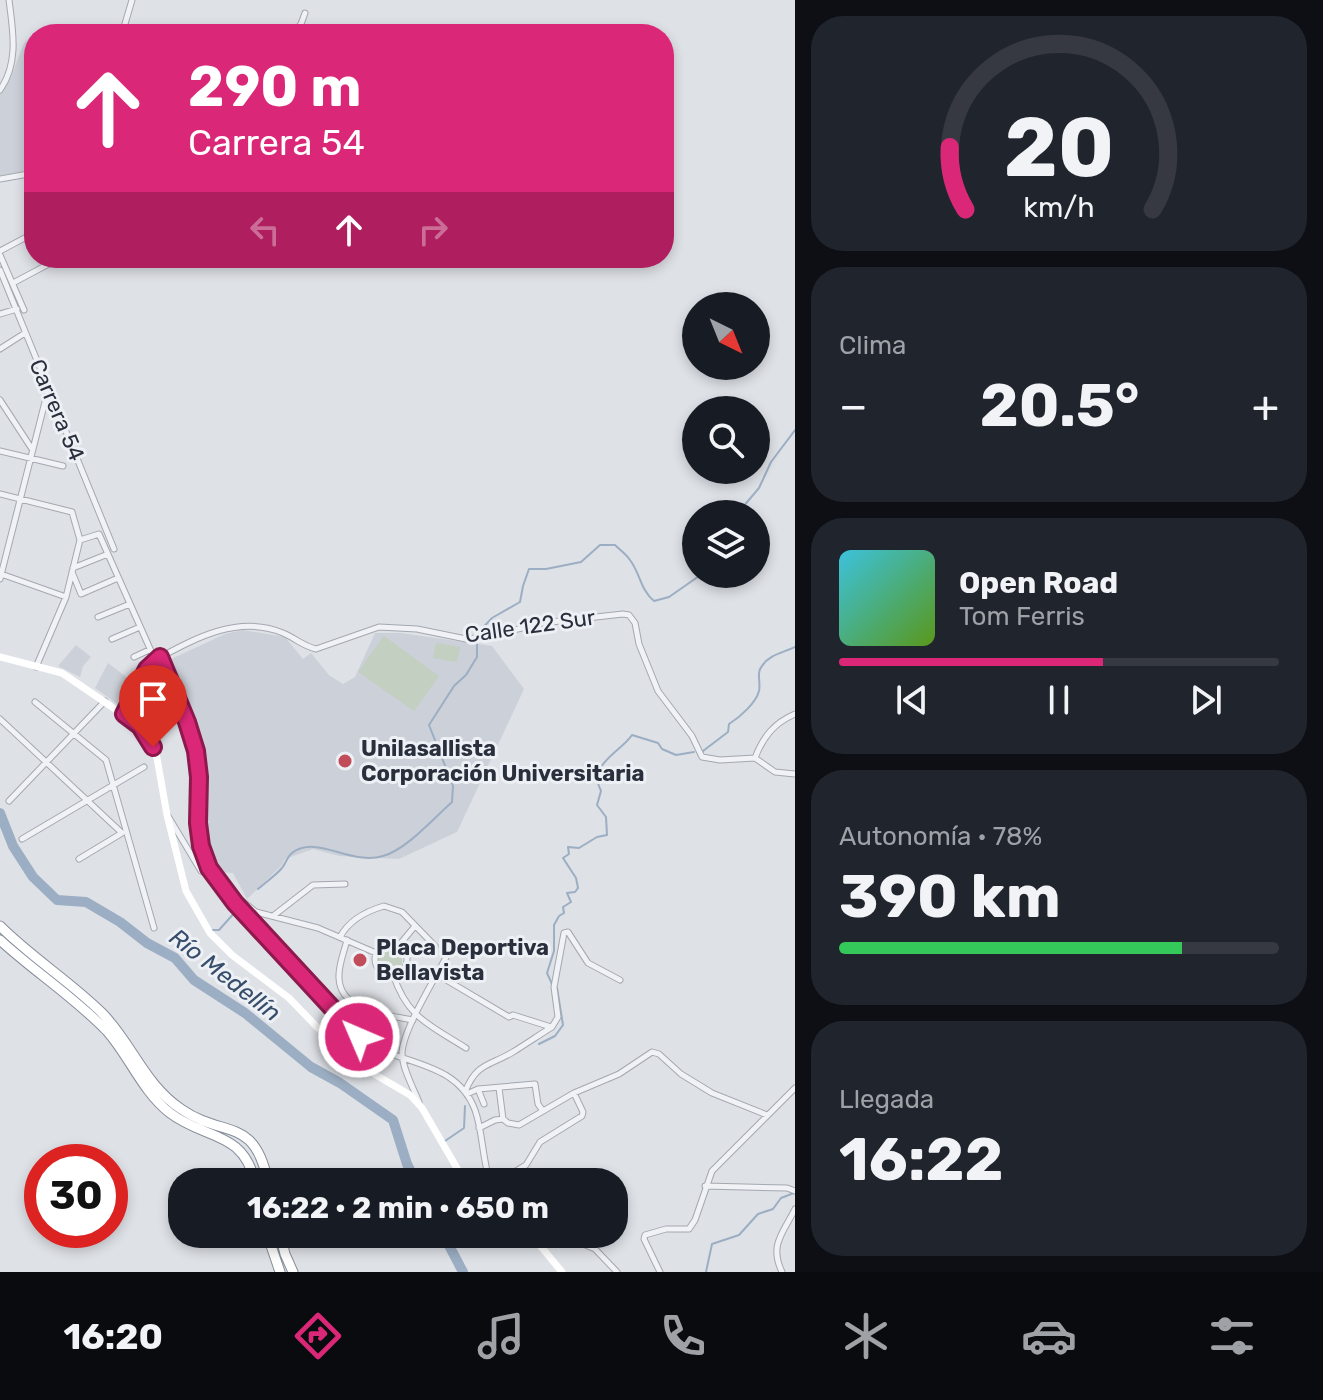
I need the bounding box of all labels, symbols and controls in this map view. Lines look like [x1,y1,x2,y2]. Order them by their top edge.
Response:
text: 290 m [188,54,362,120]
icon: ahead [56,56,160,160]
text: 20 [1004,97,1114,196]
text: Carrera 54 [188,121,365,164]
text: km/h [1023,190,1095,224]
icon: left [243,208,287,252]
icon: ahead [327,208,371,252]
icon: right [411,208,455,252]
north arrow [682,292,770,380]
map controls [682,292,770,588]
text: Clima [839,330,906,361]
street label: Carrera 54 [23,355,91,465]
text: 20.5° [980,370,1140,441]
text: − [839,380,868,432]
text: + [1252,380,1279,432]
button: search [682,396,770,484]
button: layers [682,500,770,588]
text: Open Road [959,565,1118,601]
text: Tom Ferris [959,601,1085,632]
street label: Calle 122 Sur [463,603,597,648]
pin [119,665,187,747]
icon: arrive [131,677,175,721]
icon: previous [890,678,934,722]
icon: pause [1037,678,1081,722]
icon: next [1184,678,1228,722]
place label: Unilasallista Corporación Universitaria [361,735,645,787]
marker: Unilasallista Corporación Universitaria [336,752,354,770]
text: Autonomía · 78% [839,821,1042,852]
text: 390 km [839,861,1061,932]
water label: Río Medellín [164,923,286,1027]
place label: Placa Deportiva Bellavista [376,934,549,986]
marker: Placa Deportiva Bellavista [351,951,369,969]
position arrow [317,995,401,1079]
text: Llegada [839,1084,934,1115]
text: 16:22 [839,1124,1003,1195]
speed limit sign: 30 [24,1144,128,1248]
text: 16:22 · 2 min · 650 m [247,1190,549,1226]
icon: directions [290,1308,346,1364]
icon: music [473,1308,529,1364]
icon: phone [655,1308,711,1364]
icon: climate [838,1308,894,1364]
icon: car [1021,1308,1077,1364]
icon: filters [1204,1308,1260,1364]
text: 16:20 [63,1315,163,1358]

